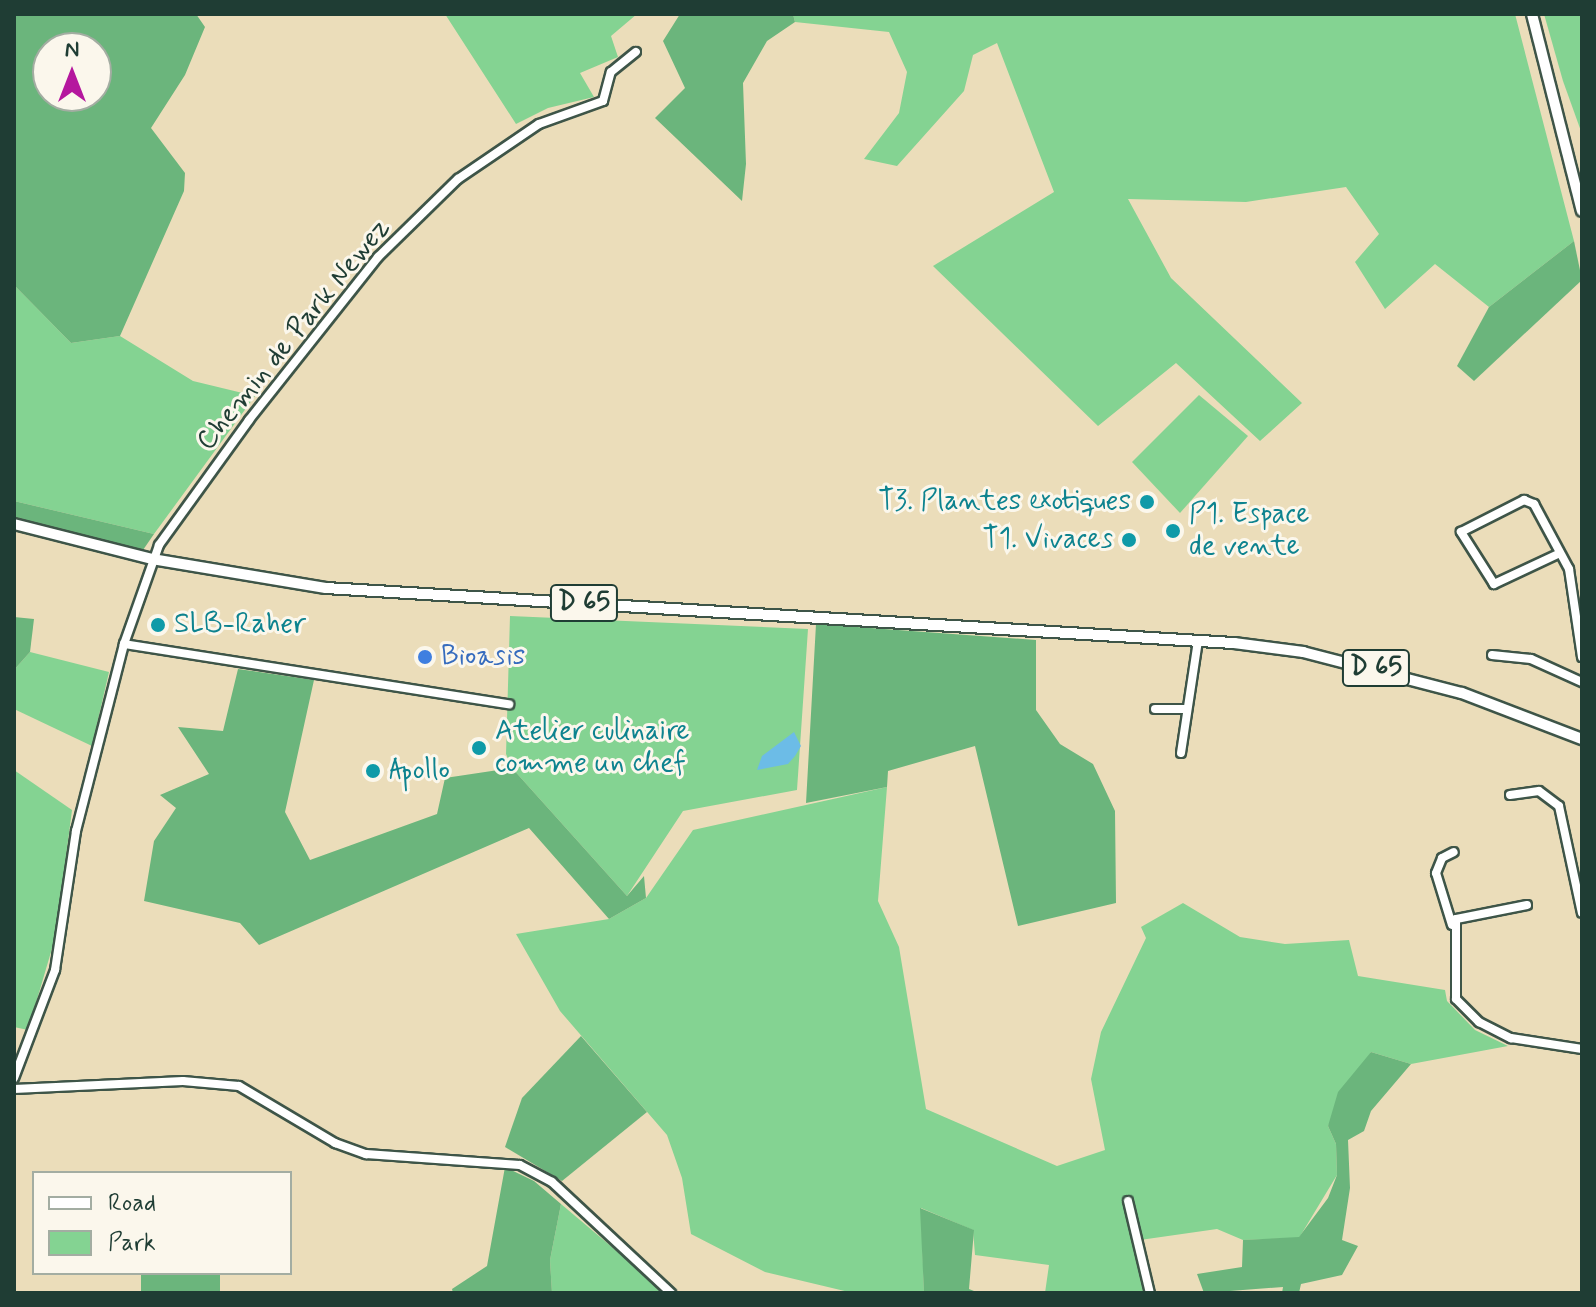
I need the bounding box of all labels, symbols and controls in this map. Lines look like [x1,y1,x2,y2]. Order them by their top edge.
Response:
north arrow [32,32,112,112]
text: N [65,36,79,64]
street label: Chemin de Park Newez [193,215,395,455]
place label: T3. Plantes exotiques [878,485,1131,519]
marker: T3. Plantes exotiques [1138,493,1156,511]
place label: P1. Espace de vente [1189,498,1309,564]
marker: P1. Espace de vente [1164,522,1182,540]
place label: T1. Vivaces [983,523,1113,557]
marker: T1. Vivaces [1120,531,1138,549]
road number: D 65 [548,581,620,625]
place label: SLB-Raher [174,608,306,642]
marker: SLB-Raher [149,616,167,634]
place label: Bioasis [441,640,525,674]
road number: D 65 [1340,646,1412,690]
marker: Bioasis [416,648,434,666]
place label: Atelier culinaire comme un chef [495,715,691,781]
marker: Atelier culinaire comme un chef [470,739,488,757]
place label: Apollo [389,754,450,788]
marker: Apollo [364,762,382,780]
legend [32,1171,292,1275]
text: Road [108,1188,156,1219]
text: Park [108,1228,156,1259]

